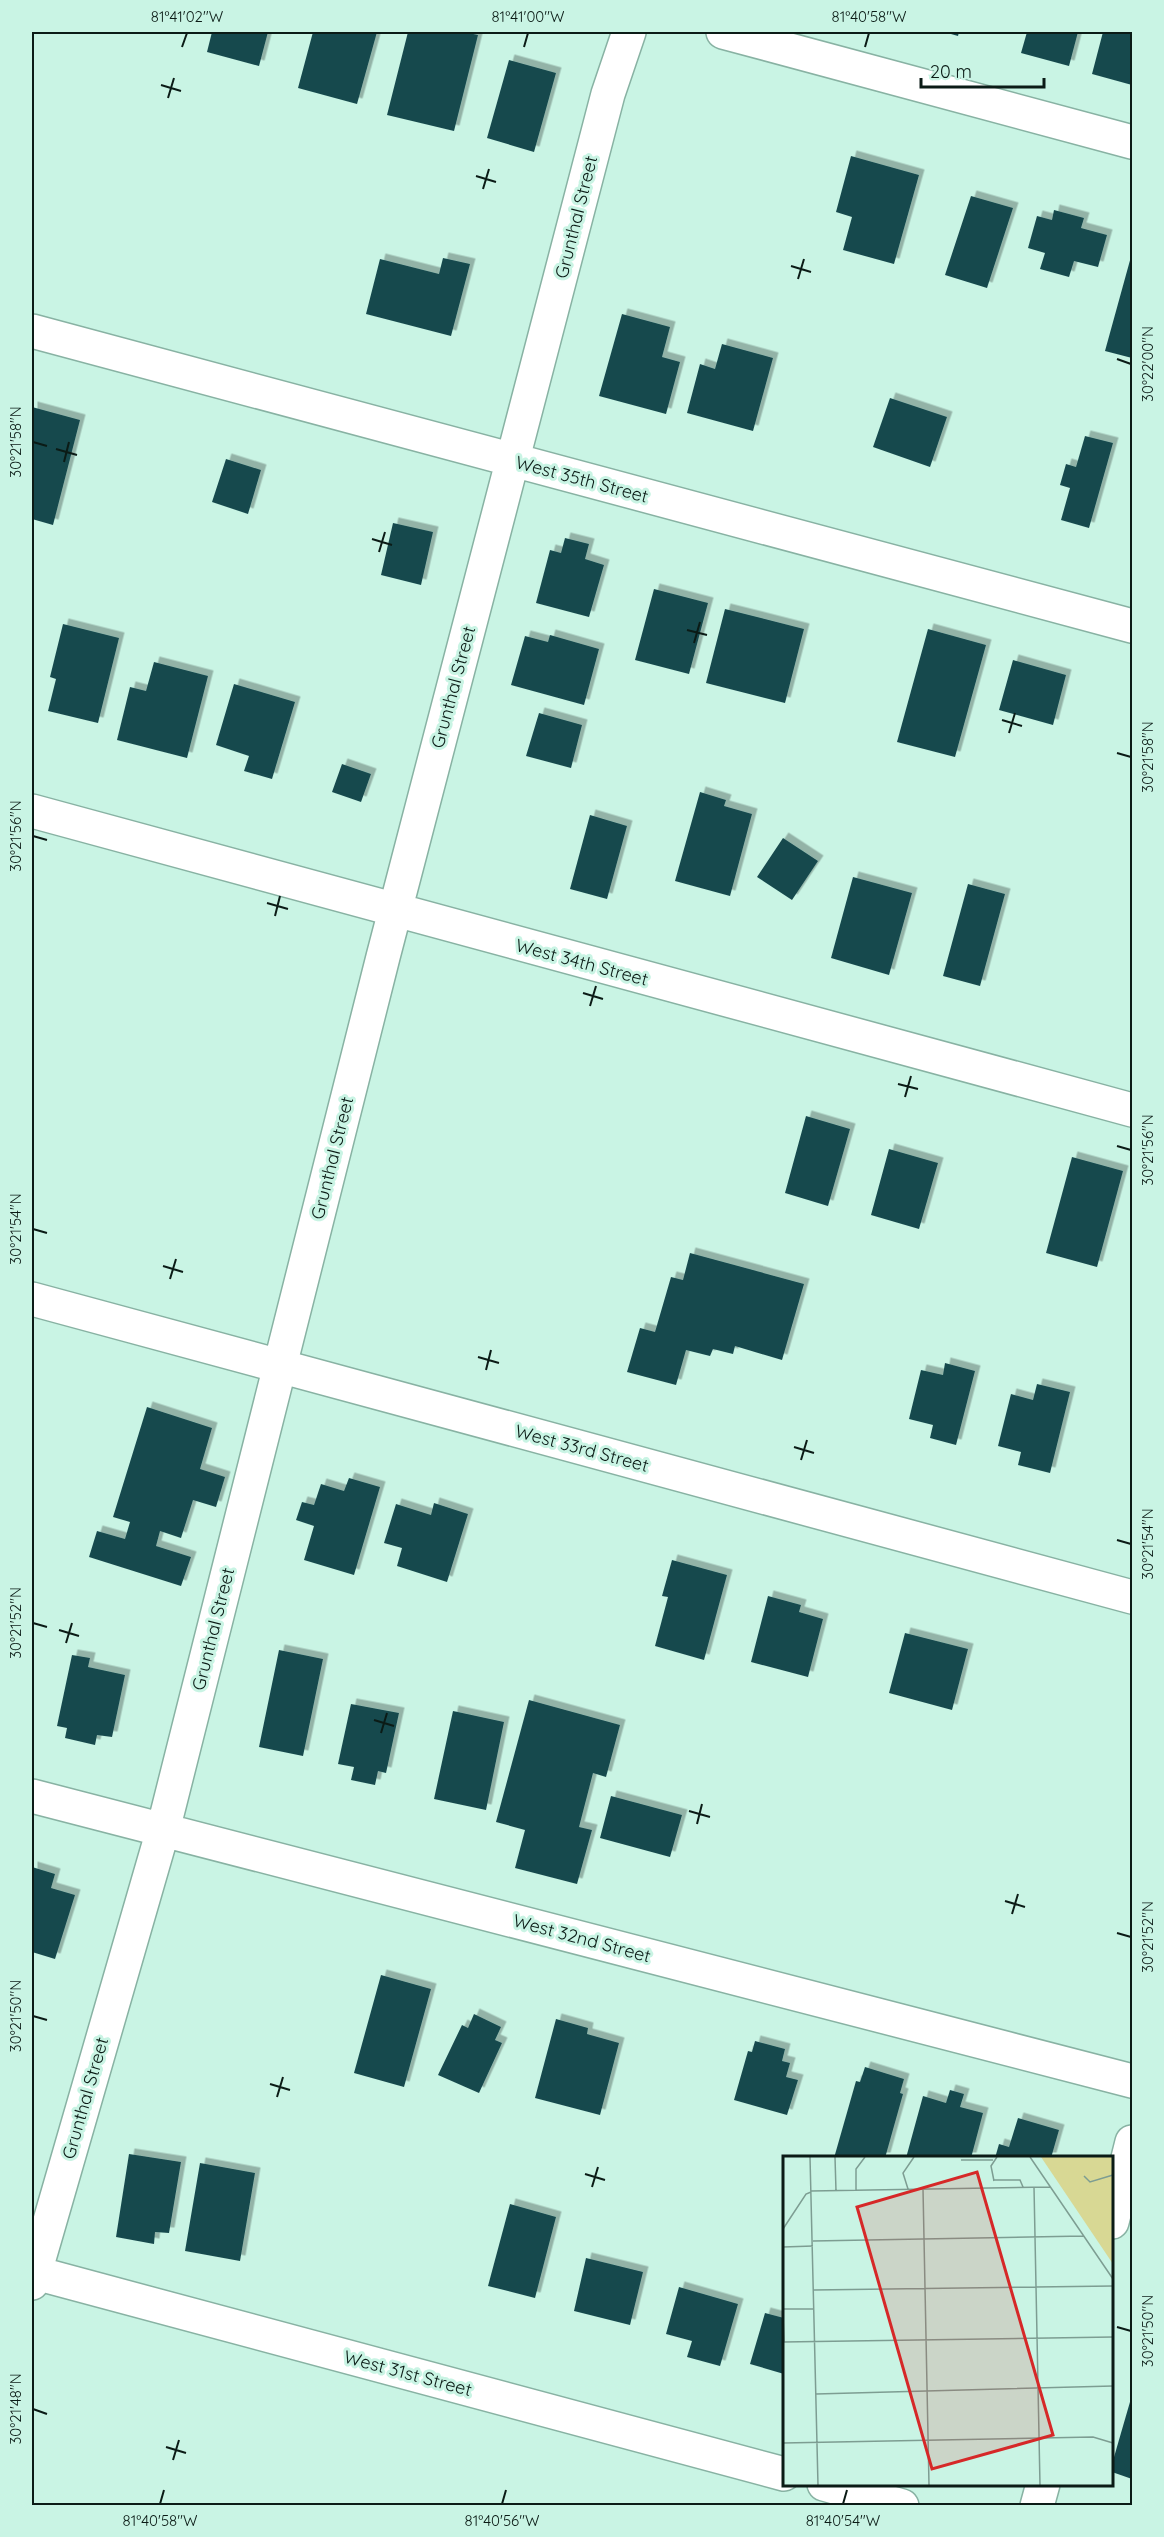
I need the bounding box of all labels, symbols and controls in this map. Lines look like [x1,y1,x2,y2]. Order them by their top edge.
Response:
text: 81°41'02"W [151,7,224,26]
text: 81°41'00"W [492,7,565,26]
text: 81°40'58"W [832,7,907,26]
scale bar [921,51,1044,89]
text: 20 m [930,60,972,83]
street label: Grunthal Street [550,153,602,281]
text: 30°22'00"N [1138,326,1157,402]
text: 30°21'58"N [6,406,25,478]
street label: West 35th Street [513,450,651,508]
street label: Grunthal Street [426,623,480,751]
text: 30°21'58"N [1138,721,1157,793]
text: 30°21'56"N [6,800,25,872]
street label: West 34th Street [513,933,651,991]
street label: Grunthal Street [306,1094,358,1222]
text: 30°21'56"N [1138,1114,1157,1186]
text: 30°21'54"N [6,1193,25,1265]
street label: West 33rd Street [513,1419,651,1477]
text: 30°21'54"N [1138,1508,1157,1580]
street label: Grunthal Street [187,1565,239,1693]
text: 30°21'52"N [6,1587,25,1659]
text: 30°21'52"N [1138,1901,1157,1973]
street label: West 32nd Street [511,1909,653,1967]
text: 30°21'50"N [6,1980,25,2052]
street label: Grunthal Street [57,2034,113,2162]
inset map [783,2156,1113,2486]
text: 30°21'50"N [1138,2295,1157,2367]
street label: West 31st Street [342,2345,474,2401]
text: 30°21'48"N [6,2373,25,2445]
text: 81°40'58"W [123,2511,198,2530]
text: 81°40'56"W [465,2511,540,2530]
text: 81°40'54"W [806,2511,881,2530]

